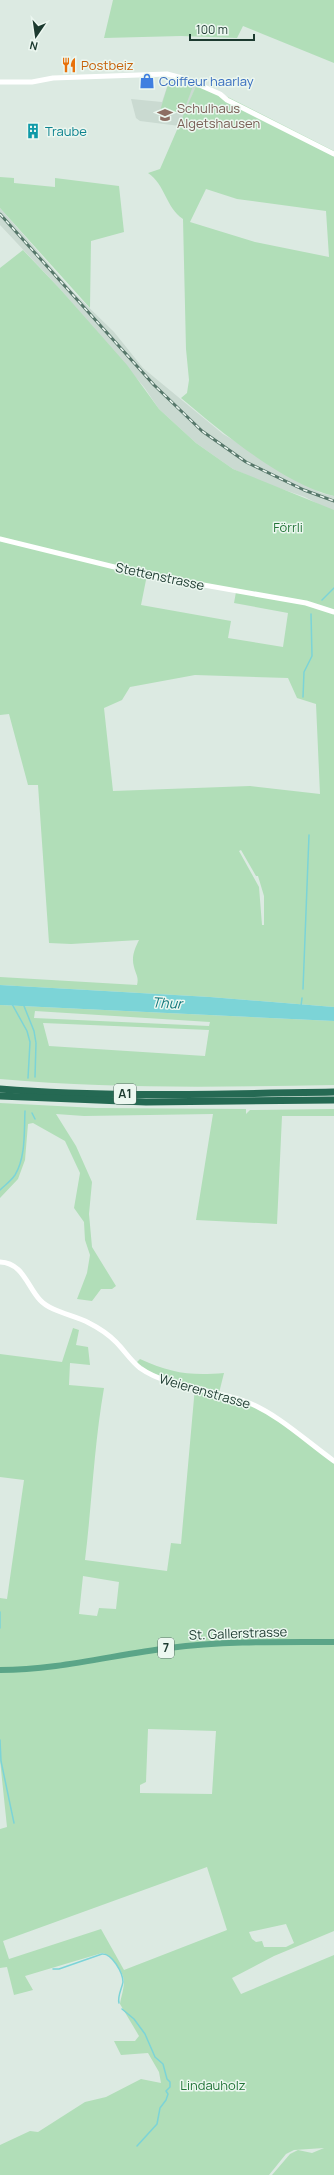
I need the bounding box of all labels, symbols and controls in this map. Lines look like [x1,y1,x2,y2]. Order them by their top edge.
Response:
north arrow [16,16,56,56]
scale bar [190,16,254,42]
text: 100 m [196,21,228,38]
text: N [28,38,39,54]
restaurant icon: Postbeiz [60,56,78,74]
place label: Postbeiz [81,56,134,74]
shop icon: Coiffeur haarlay [138,72,156,90]
place label: Coiffeur haarlay [159,72,254,90]
place label: Schulhaus Algetshausen [177,99,260,132]
school or university icon: Schulhaus Algetshausen [156,106,174,124]
building icon: Traube [24,122,42,140]
place label: Traube [45,122,87,140]
park label: Förrli [273,518,303,536]
street label: Stettenstrasse [114,558,206,594]
water label: Thur [152,992,184,1013]
road number: A1 [114,1084,136,1104]
street label: Weierenstrasse [157,1369,253,1413]
street label: St. Gallerstrasse [188,1622,288,1644]
road number: 7 [158,1638,174,1658]
park label: Lindauholz [180,2076,246,2094]

